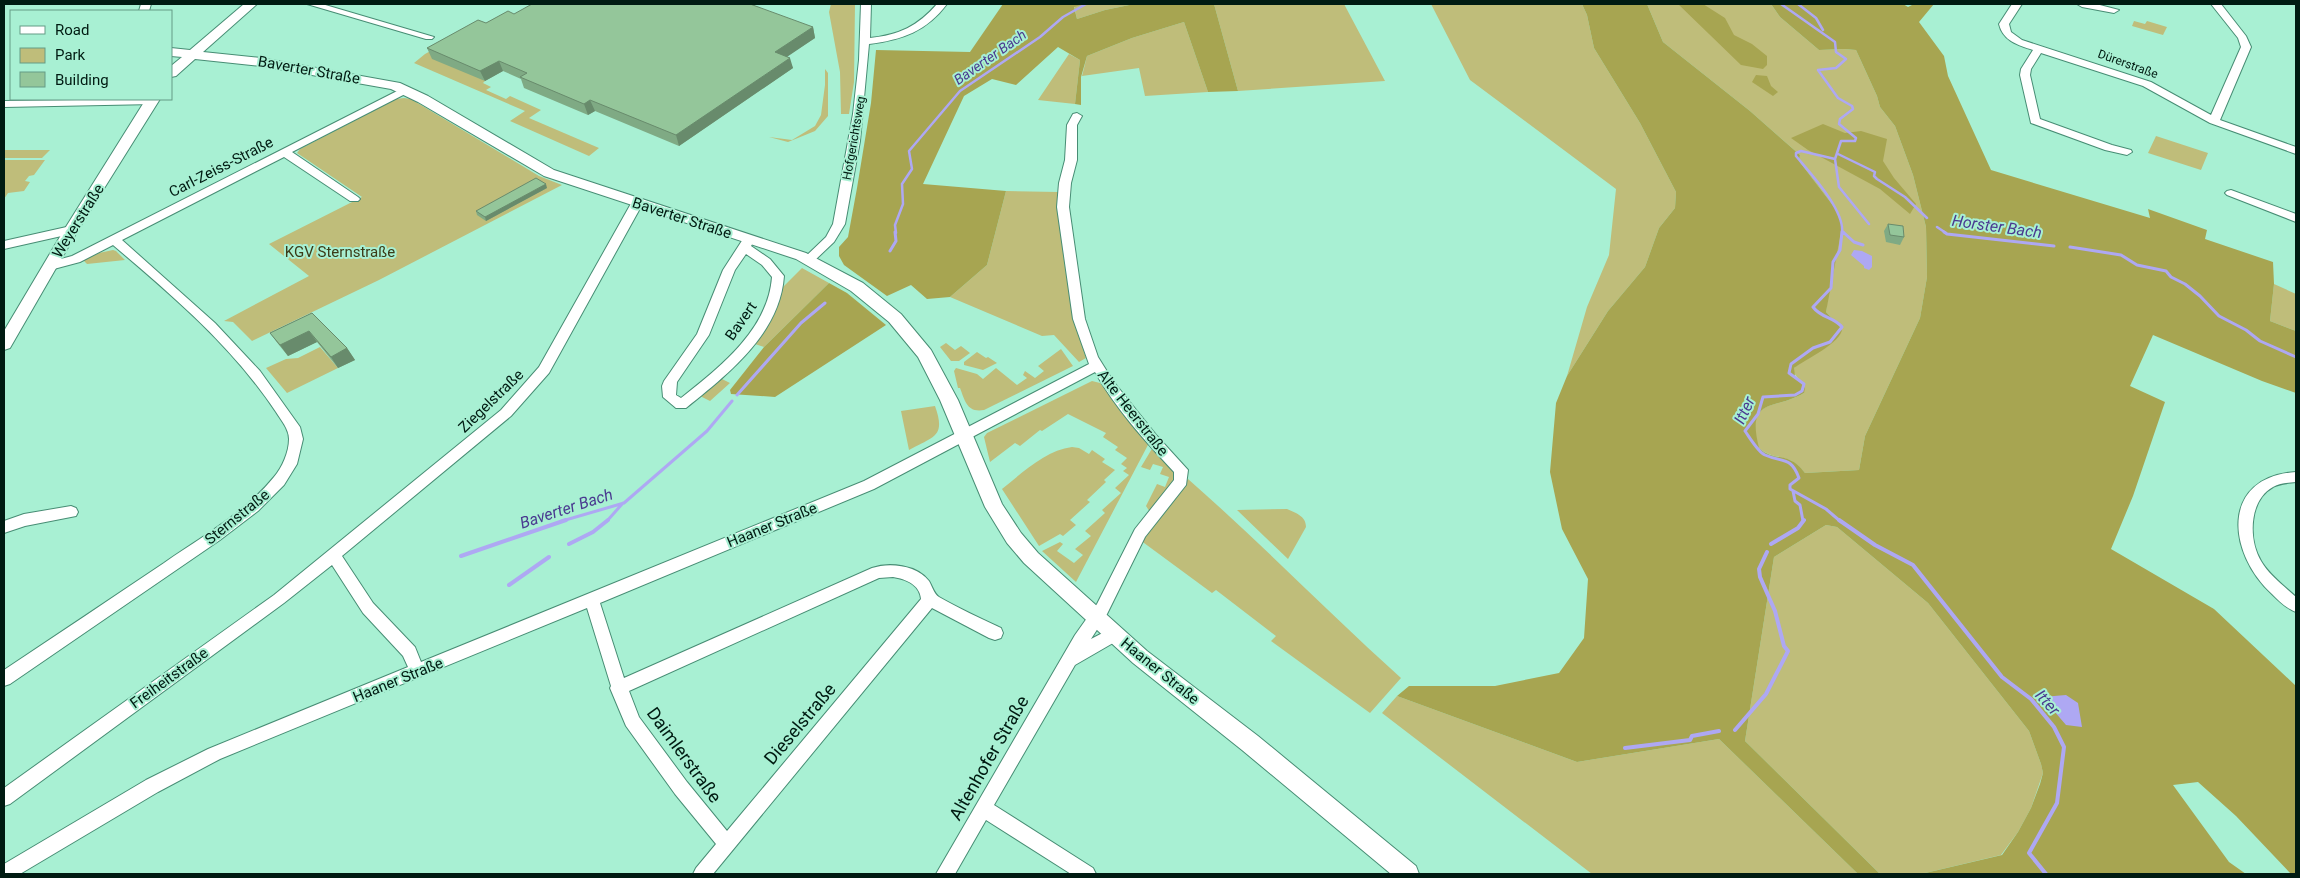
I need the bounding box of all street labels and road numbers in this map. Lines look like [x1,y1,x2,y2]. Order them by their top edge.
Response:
street label: Dürerstraße [2096,47,2160,81]
street label: Baverter Straße [257,52,361,88]
street label: Hofgerichtsweg [840,95,868,181]
street label: Carl-Zeiss-Straße [166,133,276,201]
street label: Weyerstraße [48,181,108,261]
street label: Baverter Straße [630,193,734,243]
street label: Bavert [721,298,761,344]
street label: Ziegelstraße [455,366,527,436]
street label: Alte Heerstraße [1094,366,1172,460]
street label: Sternstraße [201,486,273,548]
street label: Haaner Straße [724,499,820,551]
street label: Haaner Straße [1117,634,1203,708]
street label: Freiheitstraße [127,644,211,712]
street label: Haaner Straße [350,654,446,706]
street label: Dieselstraße [759,679,840,769]
street label: Altenhofer Straße [944,692,1033,824]
street label: Daimlerstraße [643,703,726,806]

